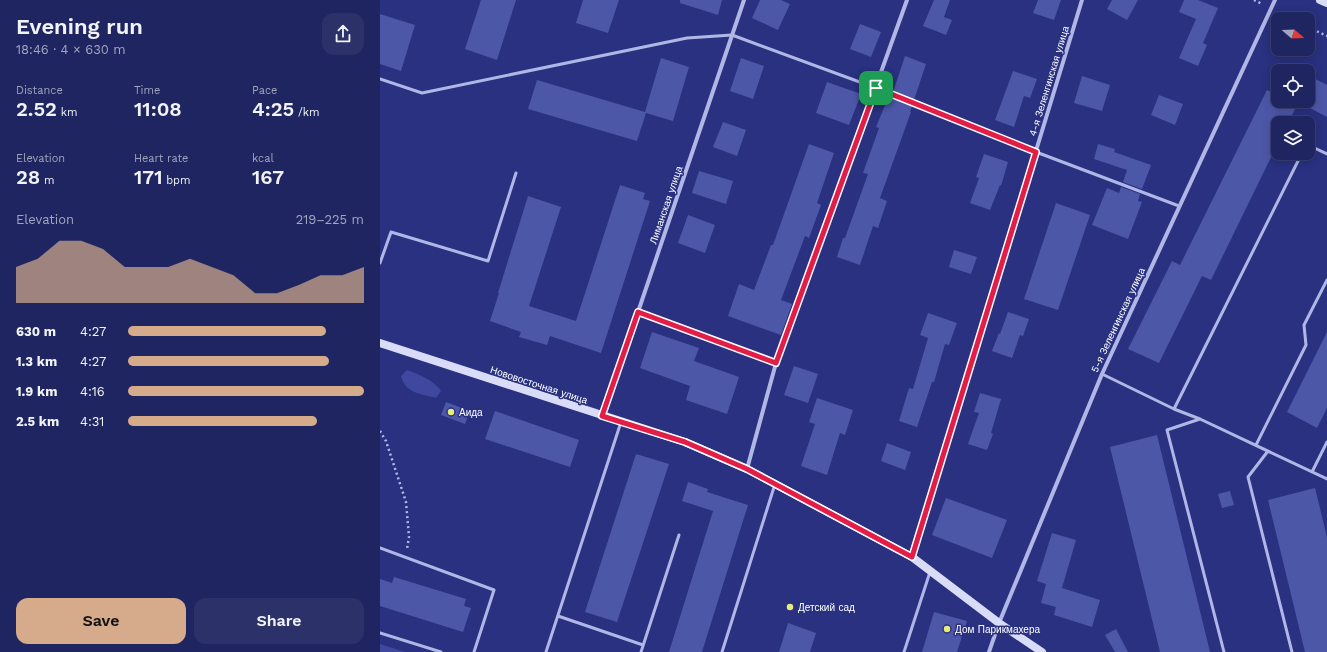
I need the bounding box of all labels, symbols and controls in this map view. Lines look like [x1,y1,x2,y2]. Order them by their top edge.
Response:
north arrow [1271,12,1315,56]
map controls [1271,12,1315,160]
button: share [322,13,364,55]
text: Evening run [16,14,143,39]
street label: 4-я Зеленгинская улица [1027,24,1071,137]
text: 18:46 · 4 × 630 m [16,42,126,57]
button: locate [1271,64,1315,108]
pin [859,71,893,105]
icon: arrive [865,77,887,99]
text: Distance [16,84,63,97]
text: Time [134,84,160,97]
text: Pace [252,84,277,97]
text: 2.52 [16,97,57,121]
text: 11:08 [134,97,182,121]
text: 4:25 [252,97,294,121]
text: km [57,106,77,119]
text: /km [294,106,319,119]
button: layers [1271,116,1315,160]
text: Elevation [16,152,65,165]
text: Heart rate [134,152,188,165]
text: kcal [252,152,274,165]
street label: Лиманская улица [648,164,685,245]
text: 28 [16,165,40,189]
text: 171 [134,165,162,189]
text: 167 [252,165,284,189]
text: m [40,174,55,187]
text: bpm [162,174,191,187]
text: Elevation [16,212,74,227]
text: 219–225 m [296,212,364,227]
street label: 5-я Зеленгинская улица [1089,266,1147,374]
text: 630 m [16,324,56,339]
text: 4:27 [80,324,106,339]
text: 1.3 km [16,354,57,369]
text: 4:27 [80,354,106,369]
street label: Нововосточная улица [489,364,589,406]
text: 1.9 km [16,384,57,399]
text: 4:16 [80,384,105,399]
marker: Аида [446,407,456,417]
place label: Аида [459,407,483,418]
text: 2.5 km [16,414,59,429]
text: 4:31 [80,414,104,429]
button: Save [16,598,186,644]
button: Share [194,598,364,644]
marker: Детский сад [785,602,795,612]
place label: Детский сад [798,602,855,613]
marker: Дом Парикмахера [942,624,952,634]
place label: Дом Парикмахера [955,624,1040,635]

